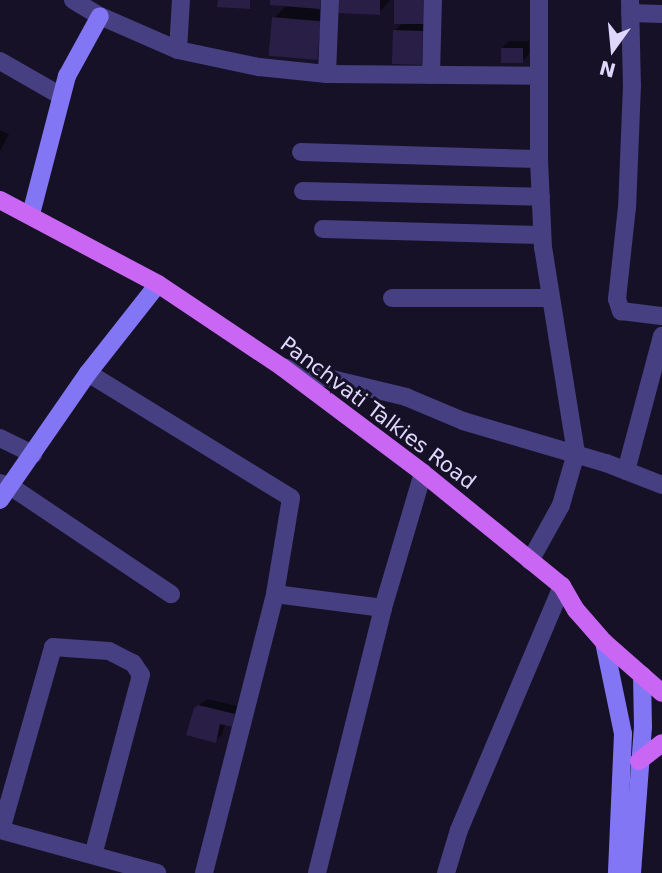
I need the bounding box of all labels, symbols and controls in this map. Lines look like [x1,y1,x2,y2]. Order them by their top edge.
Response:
north arrow [578,14,648,84]
text: N [597,57,618,82]
street label: Panchvati Talkies Road [275,331,481,495]

